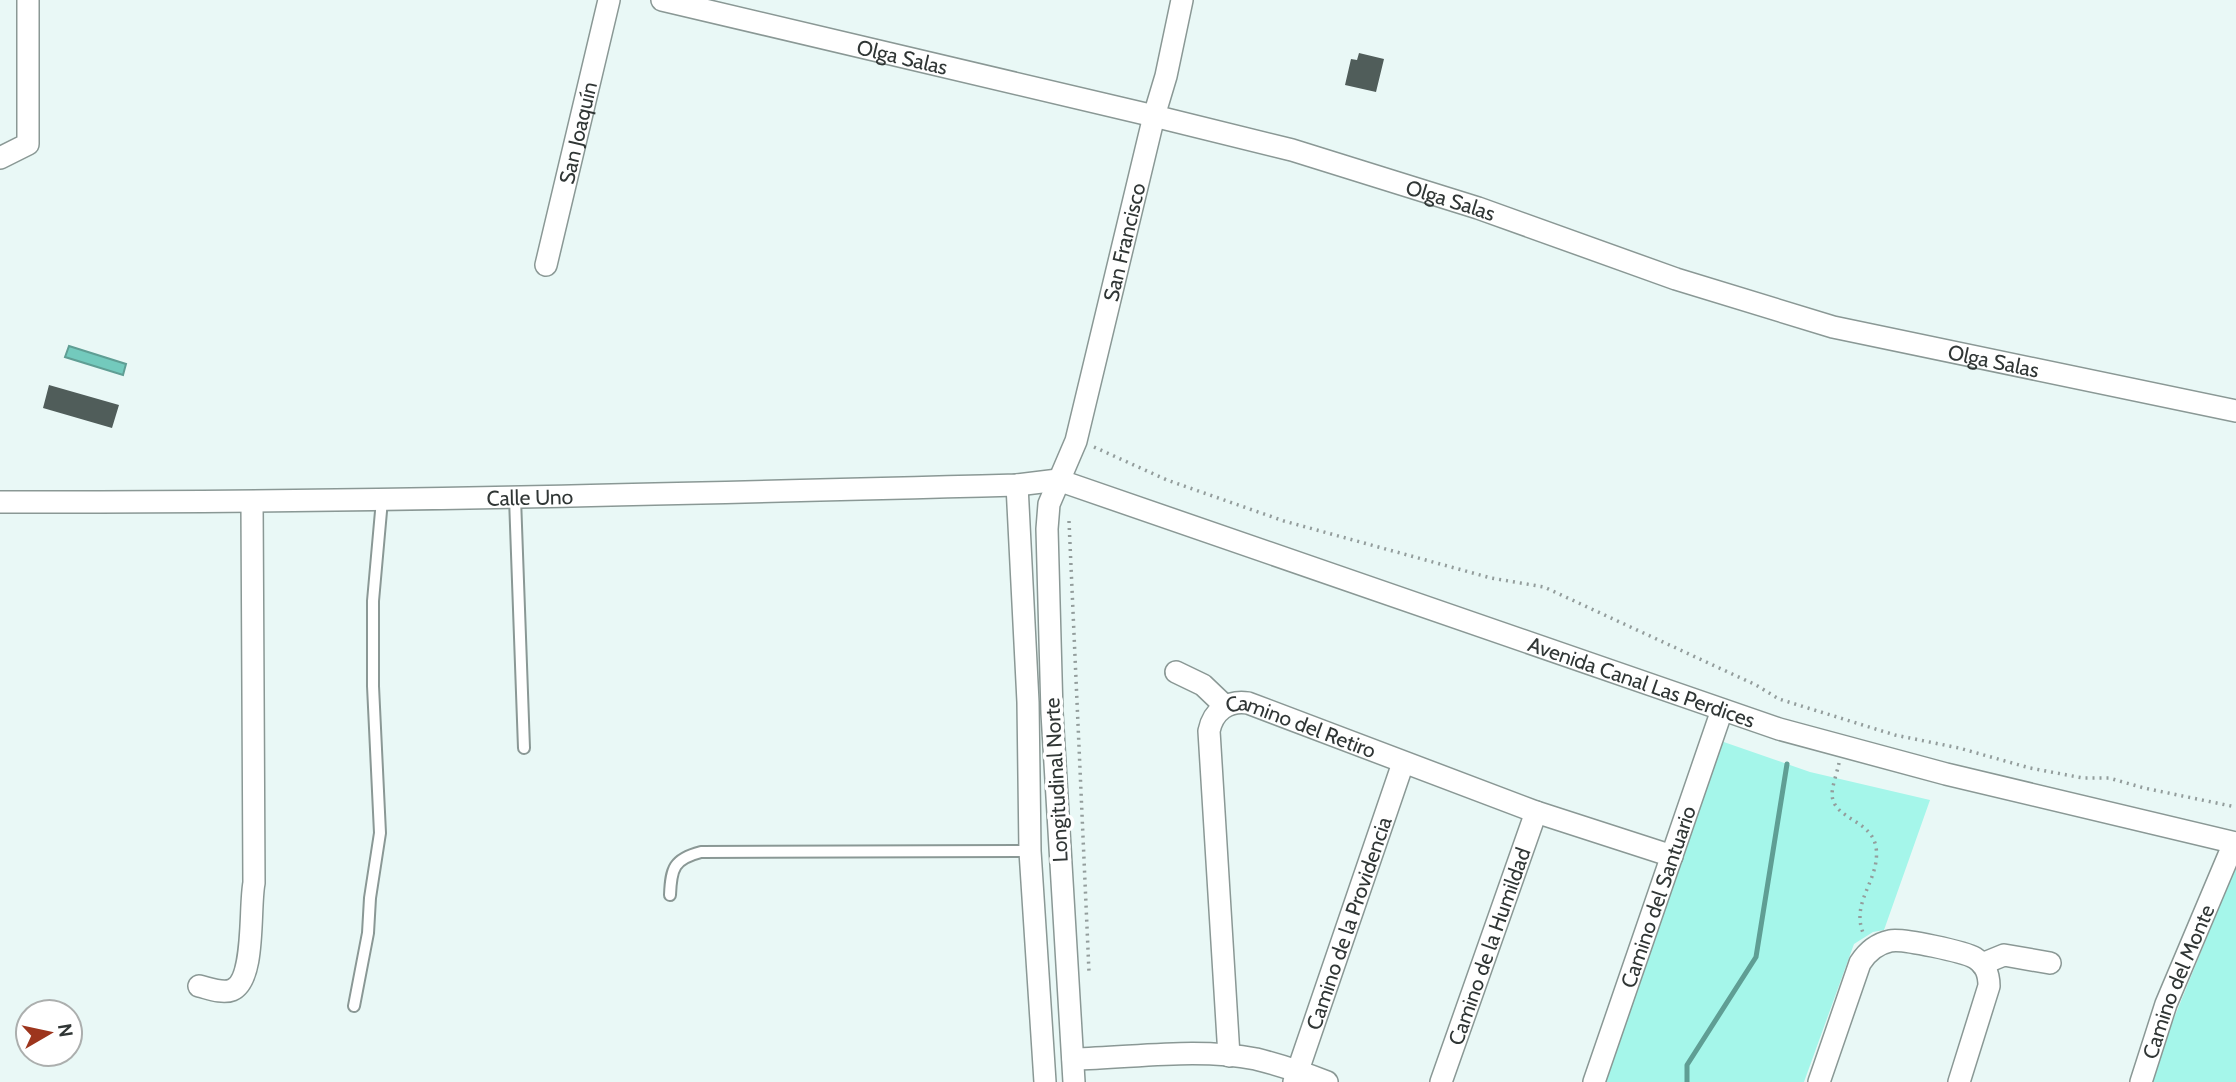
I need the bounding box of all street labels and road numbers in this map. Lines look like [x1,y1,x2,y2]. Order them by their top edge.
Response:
street label: Olga Salas [855,34,951,80]
street label: San Joaquín [553,79,602,186]
street label: Olga Salas [1403,174,1499,226]
street label: San Francisco [1097,180,1150,304]
street label: Olga Salas [1946,339,2042,382]
street label: Calle Uno [486,483,573,510]
street label: Avenida Canal Las Perdices [1525,631,1759,732]
street label: Camino del Retiro [1222,690,1380,763]
street label: Longitudinal Norte [1039,697,1073,863]
street label: Camino del Santuario [1615,802,1701,991]
street label: Camino de la Providencia [1300,813,1396,1033]
street label: Camino de la Humildad [1443,844,1535,1048]
street label: Camino del Monte [2137,900,2219,1062]

